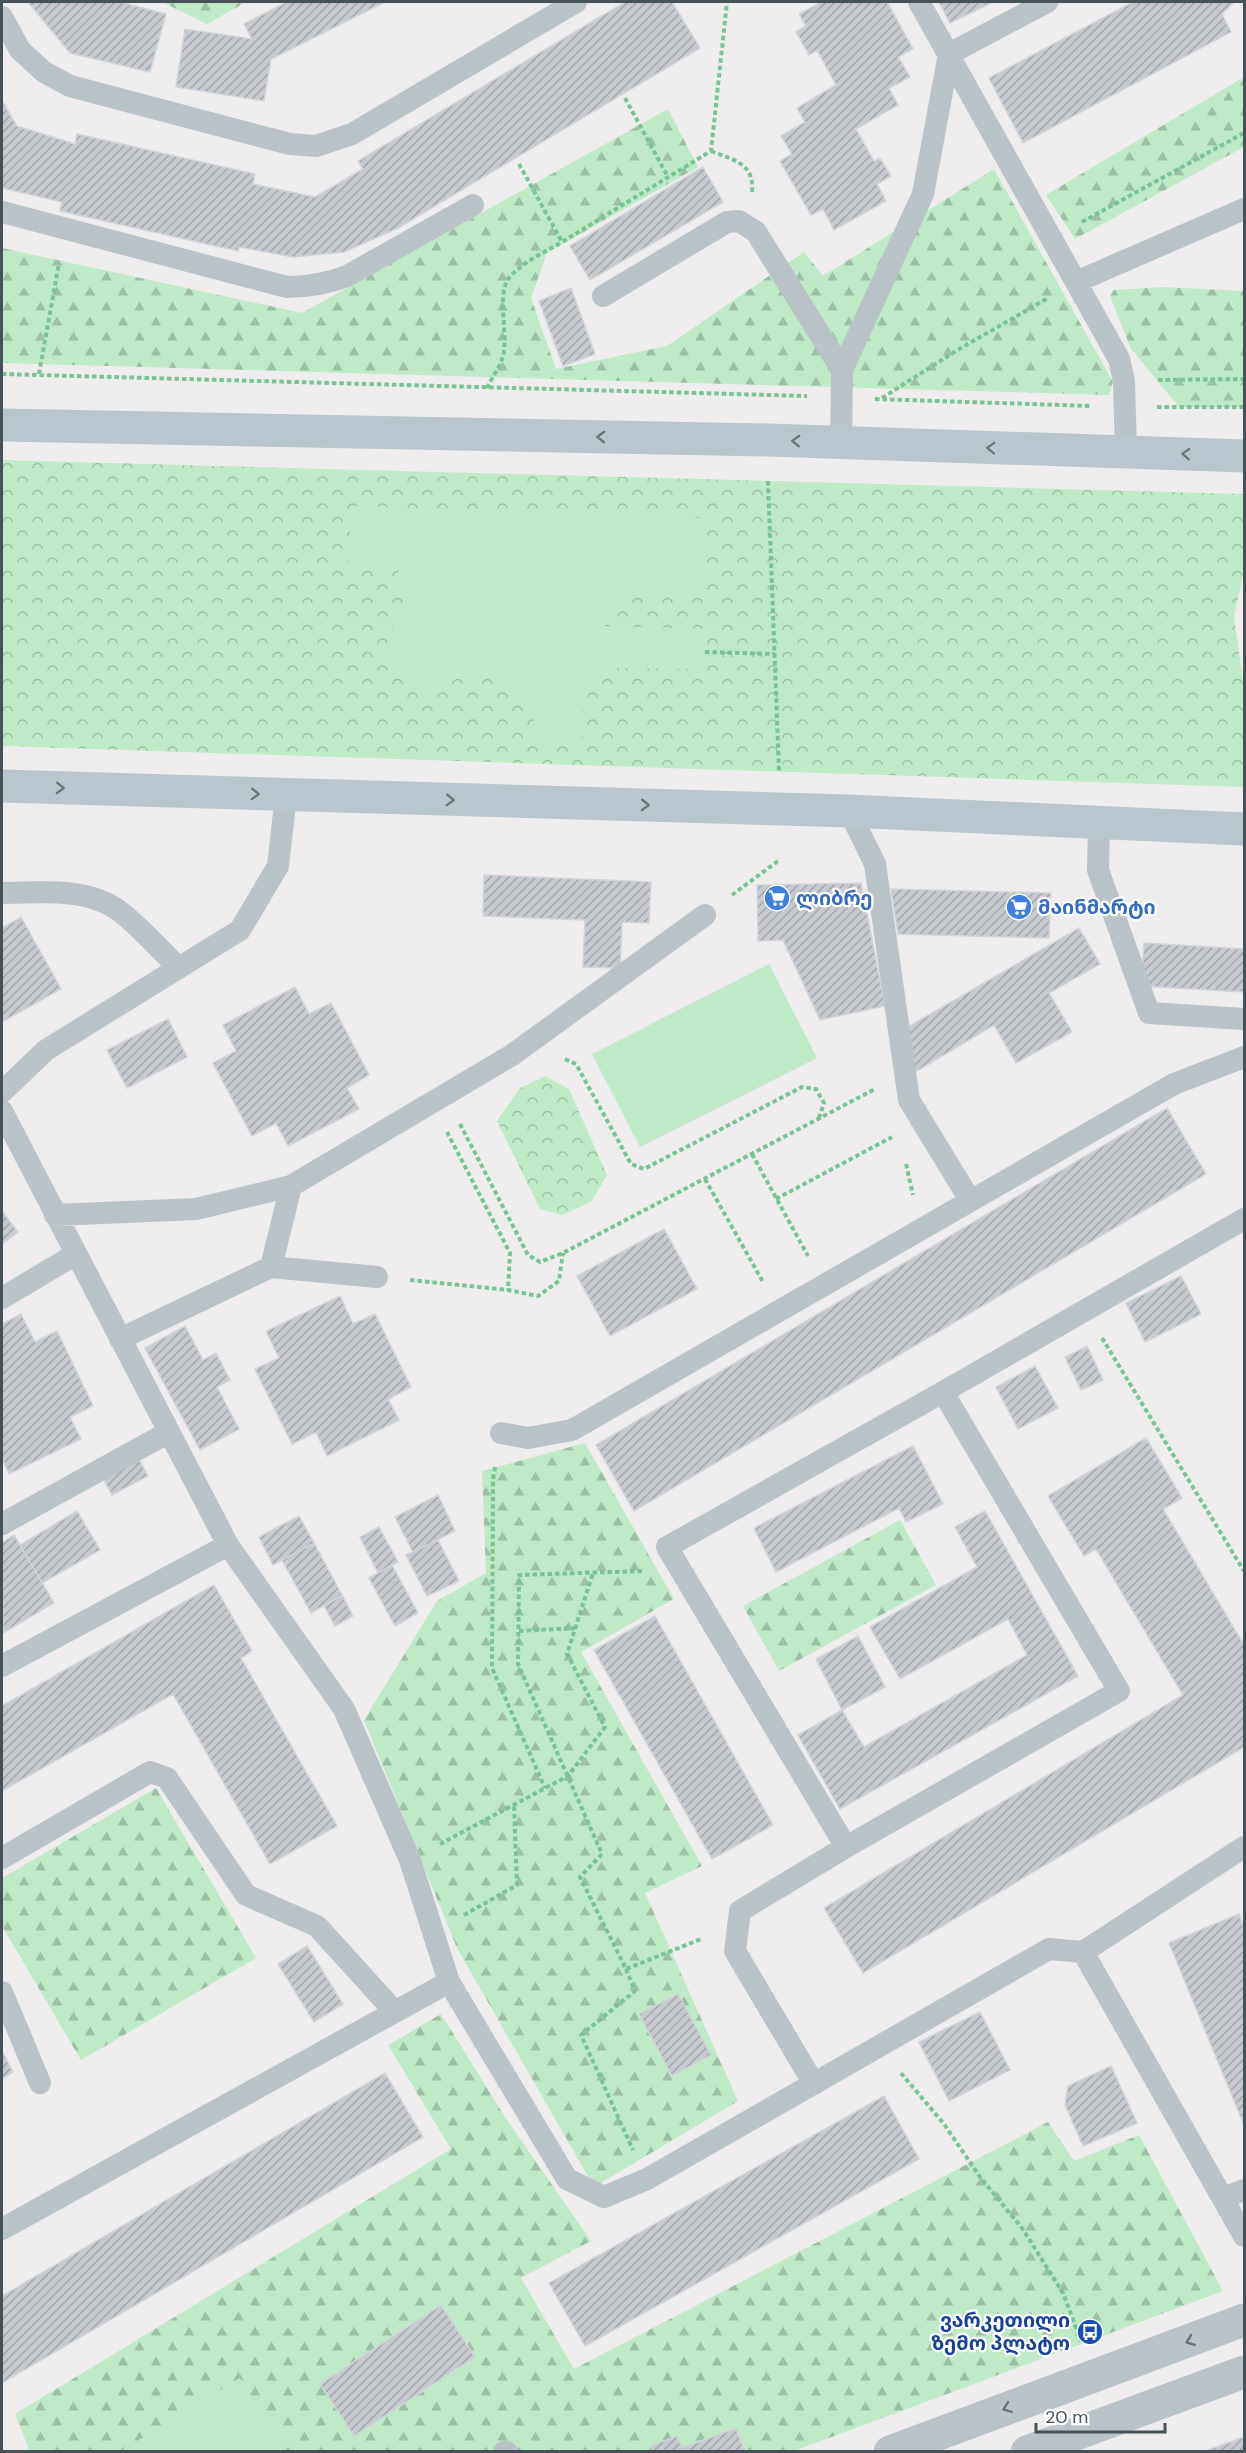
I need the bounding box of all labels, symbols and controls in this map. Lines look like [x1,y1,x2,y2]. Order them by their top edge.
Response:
one-way arrow [597,431,606,443]
one-way arrow [792,435,801,448]
one-way arrow [987,441,996,454]
one-way arrow [1182,448,1191,460]
one-way arrow [55,781,64,794]
one-way arrow [250,788,259,800]
one-way arrow [445,793,454,806]
one-way arrow [640,799,649,812]
supermarket icon: ლიბრე [762,883,792,913]
place label: ლიბრე [796,885,873,911]
supermarket icon: მაინმარტი [1004,892,1034,922]
place label: მაინმარტი [1038,894,1156,920]
place label: ვარკეთილი ზემო პლატო [931,2307,1070,2356]
bus stop icon: ვარკეთილი ზემო პლატო [1075,2317,1105,2347]
one-way arrow [1185,2333,1195,2346]
scale bar [1036,2396,1165,2434]
one-way arrow [1002,2401,1013,2414]
text: 20 m [1045,2405,1088,2429]

